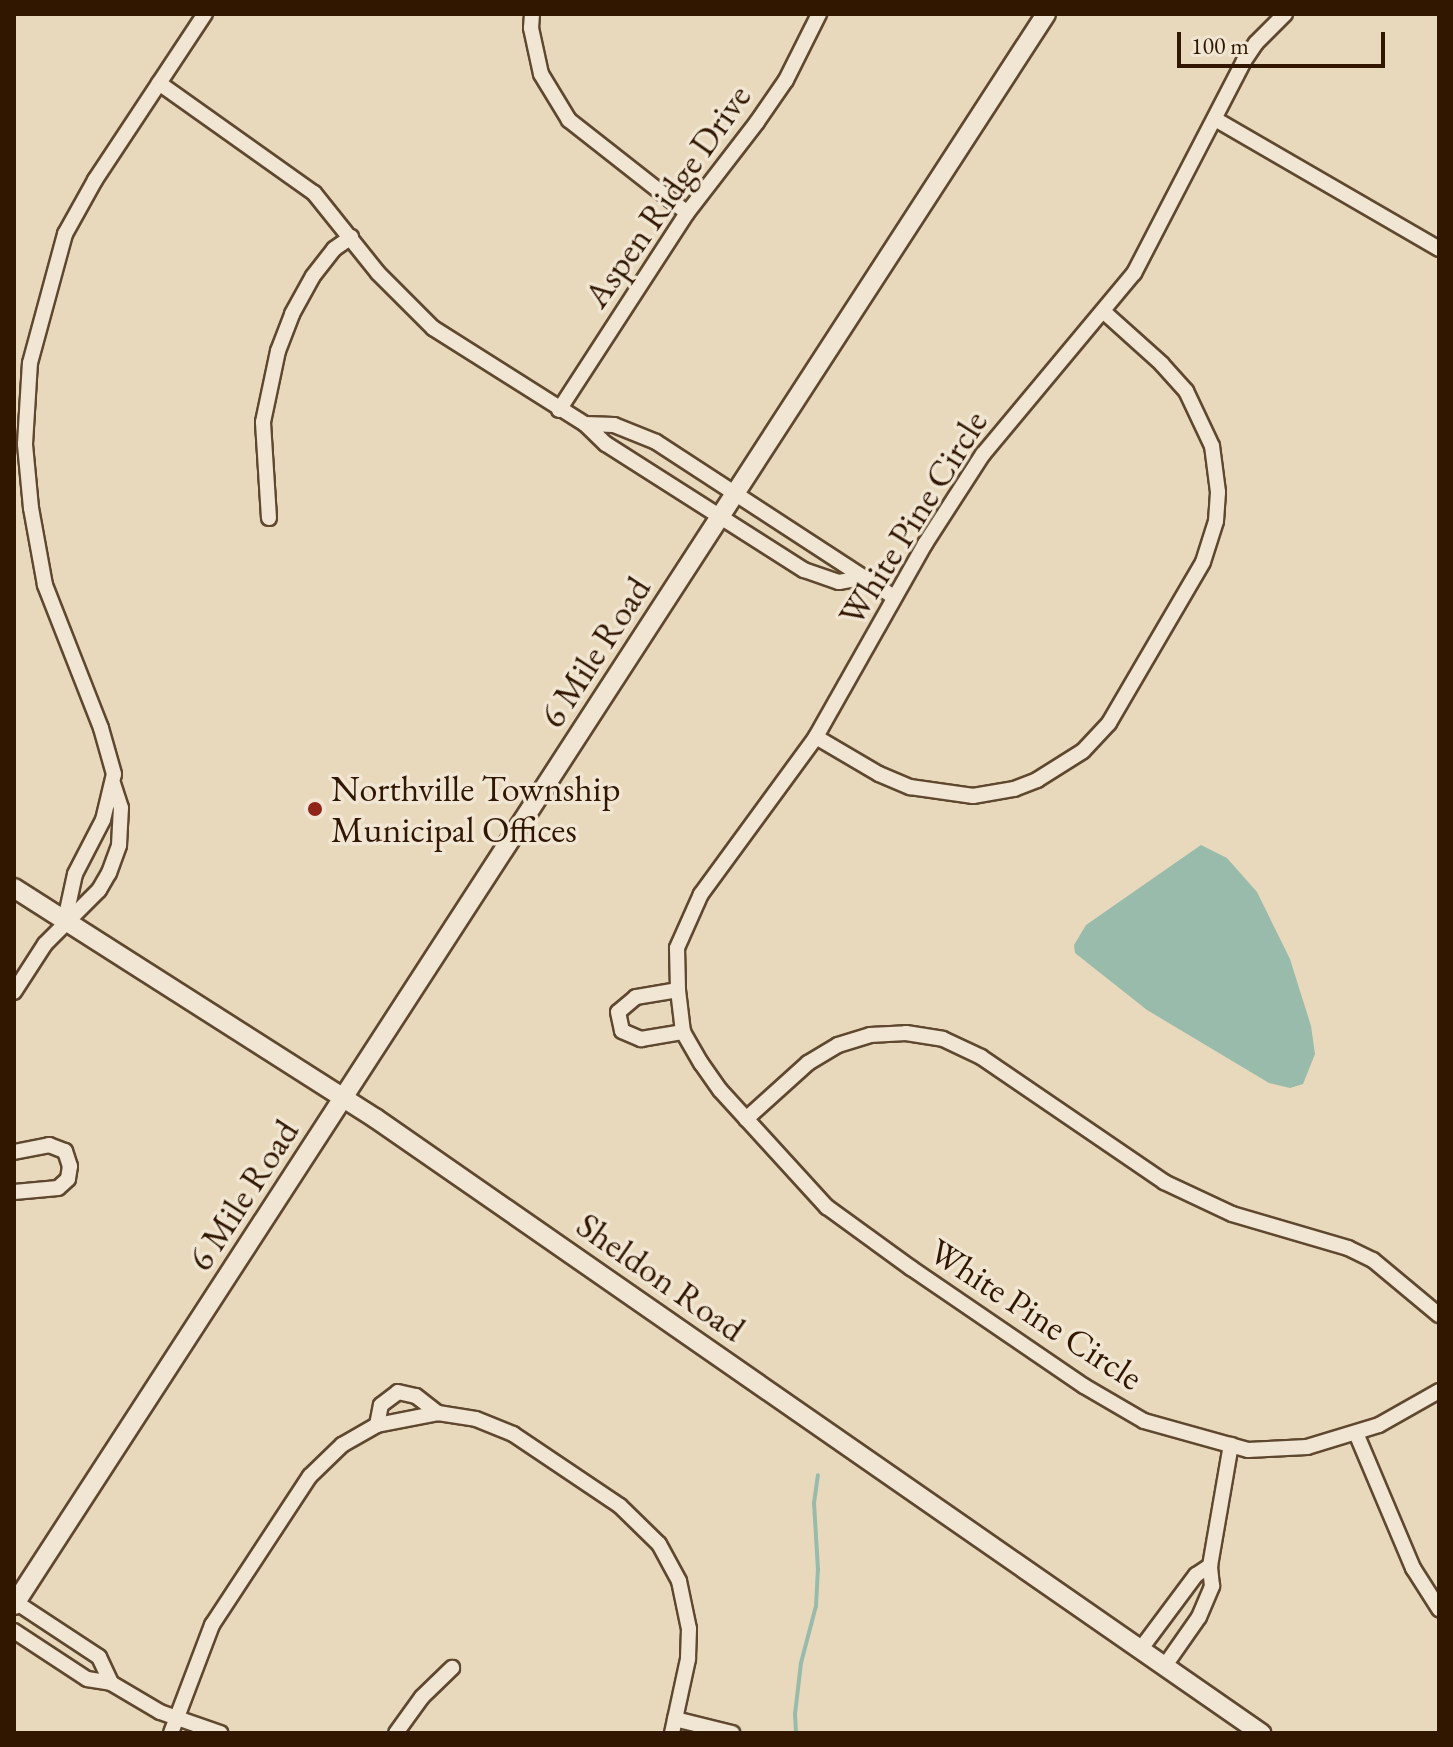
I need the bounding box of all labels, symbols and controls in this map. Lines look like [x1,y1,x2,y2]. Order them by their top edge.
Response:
scale bar [1181,16,1389,66]
text: 100 m [1191,30,1249,61]
street label: Aspen Ridge Drive [574,76,760,316]
street label: White Pine Circle [830,402,996,634]
street label: 6 Mile Road [530,569,660,735]
place label: Northville Township Municipal Offices [331,766,620,851]
marker: Northville Township Municipal Offices [306,800,324,818]
street label: 6 Mile Road [178,1112,308,1278]
street label: Sheldon Road [569,1203,753,1351]
street label: White Pine Circle [921,1229,1151,1399]

